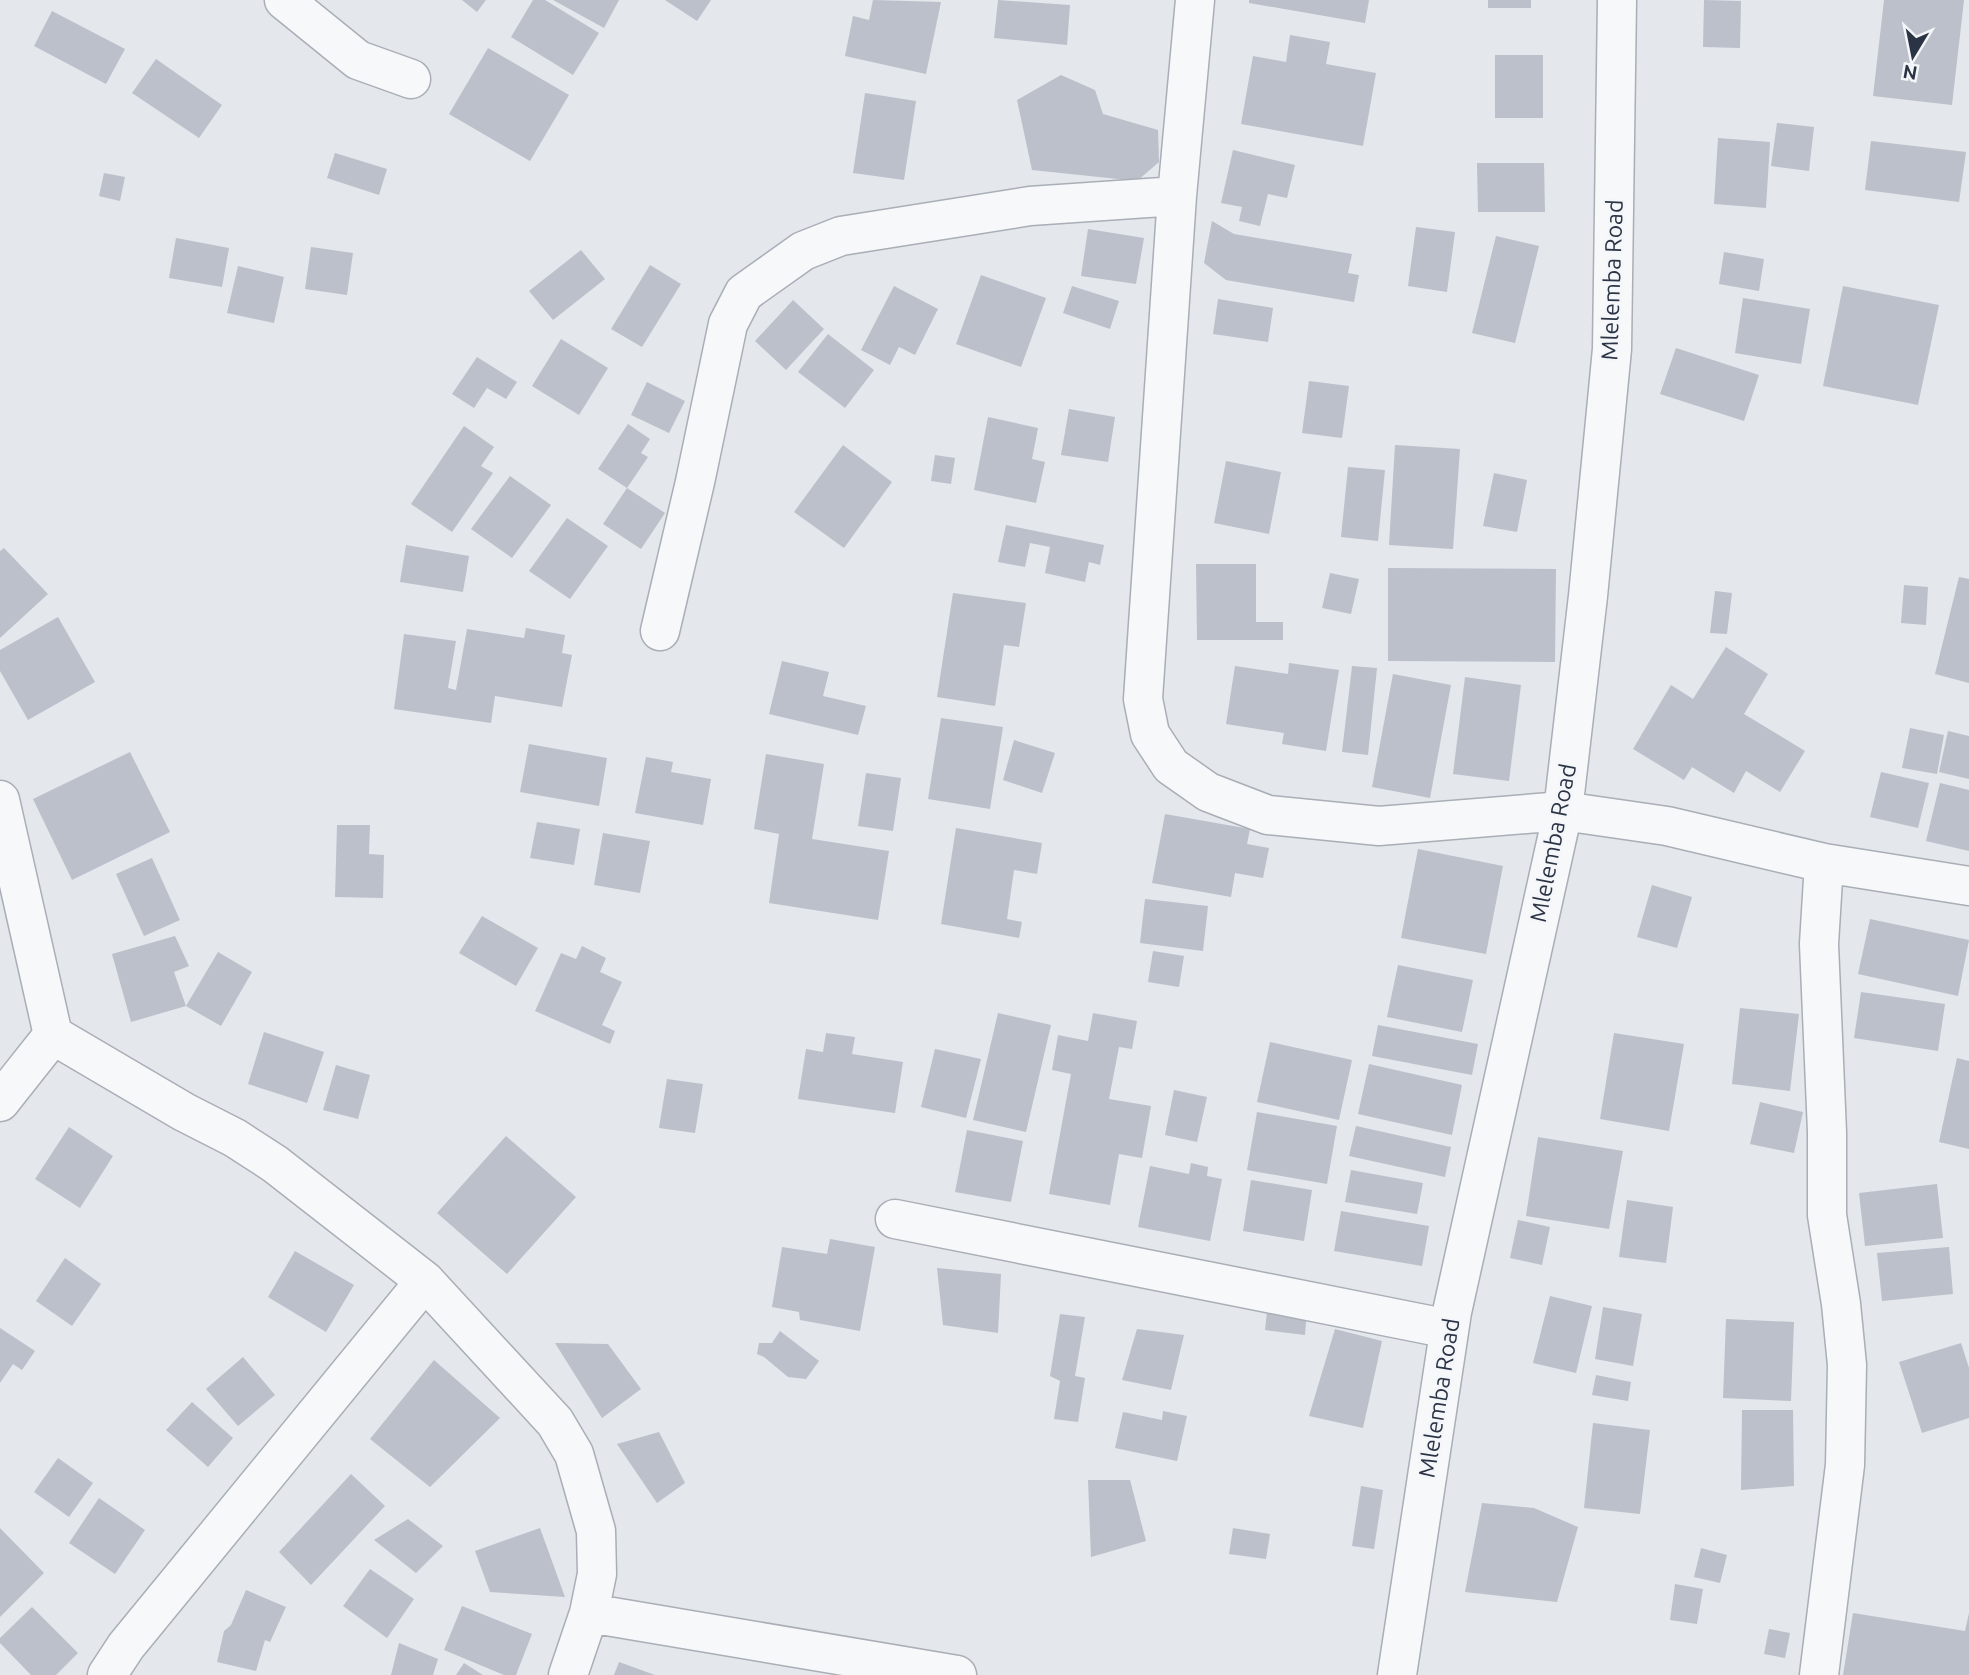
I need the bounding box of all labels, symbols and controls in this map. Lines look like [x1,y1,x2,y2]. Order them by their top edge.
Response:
north arrow [1878,21,1948,91]
text: N [1901,61,1919,85]
street label: Mlelemba Road [1596,199,1627,361]
street label: Mlelemba Road [1525,762,1580,924]
street label: Mlelemba Road [1414,1317,1463,1479]

